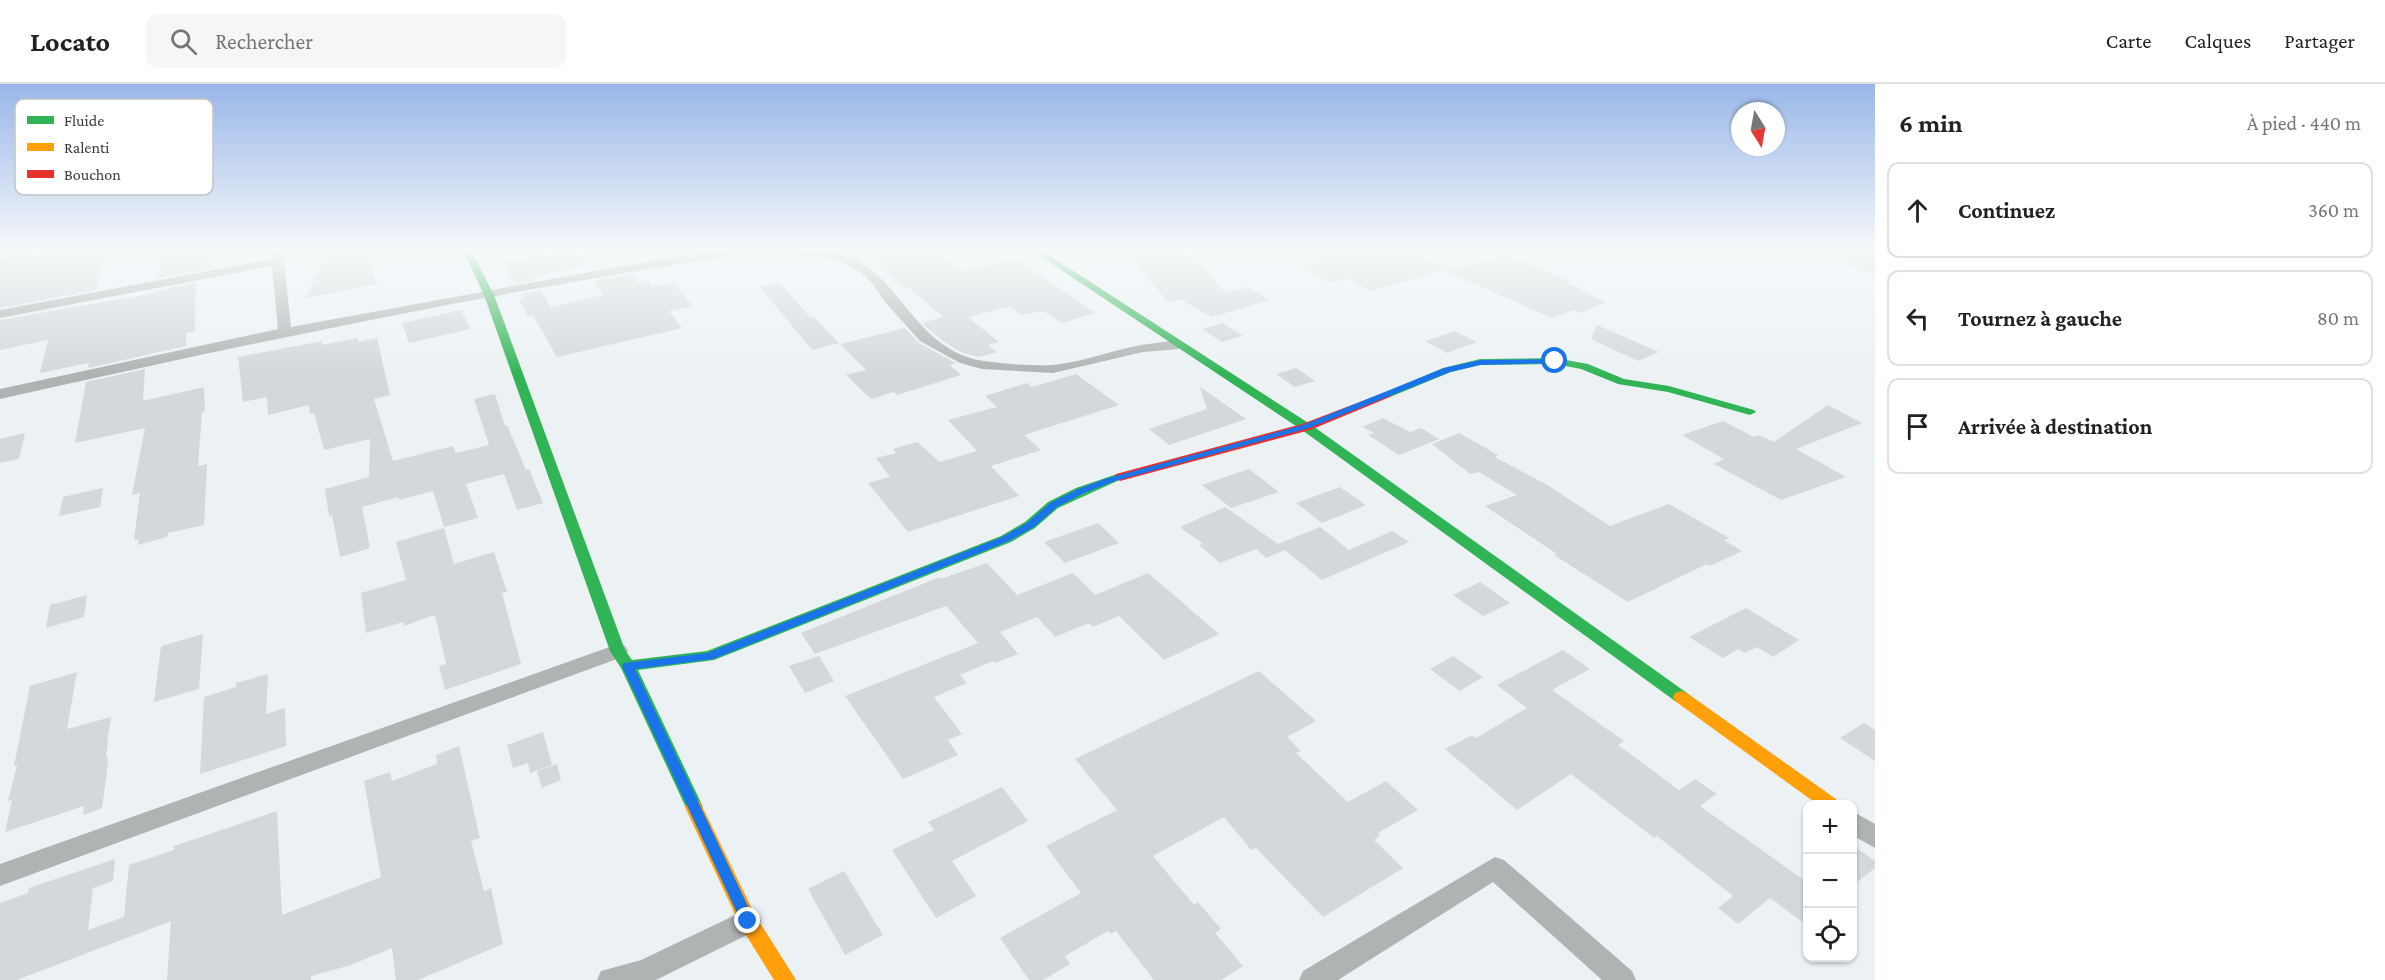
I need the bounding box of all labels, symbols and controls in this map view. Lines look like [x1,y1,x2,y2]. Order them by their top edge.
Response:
search box [146,14,566,68]
icon: search [167,25,200,58]
text: Locato [30,26,110,57]
text: Rechercher [215,29,313,54]
text: Carte [2106,29,2151,53]
text: Calques [2184,29,2251,53]
text: Partager [2284,29,2355,53]
legend [15,99,213,195]
north arrow [1731,102,1785,156]
text: 6 min [1899,109,1963,138]
text: Fluide [64,112,104,129]
text: À pied · 440 m [2247,112,2361,134]
text: Ralenti [64,139,109,156]
text: Bouchon [64,166,121,183]
icon: ahead [1901,194,1934,227]
text: Continuez [1958,198,2055,223]
text: 360 m [2308,199,2359,221]
icon: left [1901,302,1934,335]
text: Tournez à gauche [1958,306,2122,331]
text: 80 m [2317,307,2359,329]
route start [1541,347,1567,373]
icon: arrive [1901,410,1934,443]
text: Arrivée à destination [1958,414,2152,439]
map controls [1803,800,1857,962]
button: + [1803,800,1857,854]
button: − [1803,854,1857,908]
route end [734,907,760,933]
button: locate [1803,908,1857,962]

